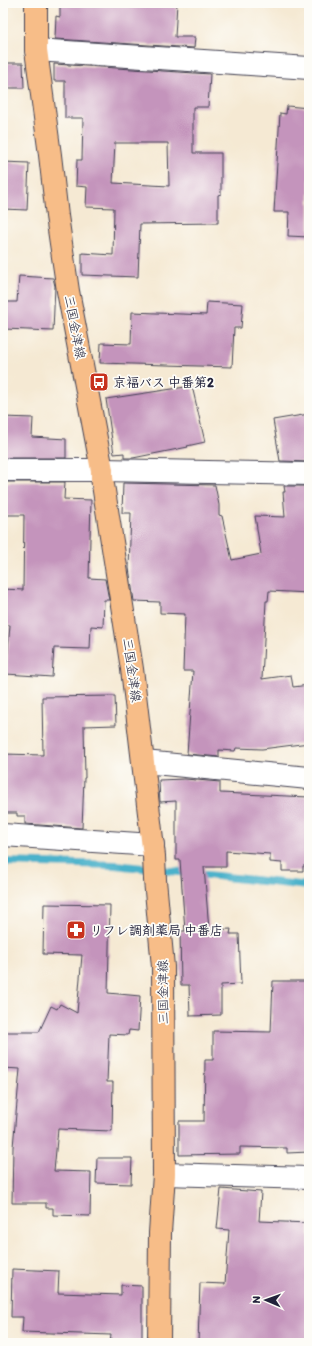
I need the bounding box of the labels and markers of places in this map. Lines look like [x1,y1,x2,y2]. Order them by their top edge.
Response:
bus stop icon: 京福バス 中番第2 [88,371,110,393]
place label: 京福バス 中番第2 [113,375,214,390]
pharmacy icon: リフレ調剤薬局 中番店 [65,919,87,941]
place label: リフレ調剤薬局 中番店 [90,923,223,938]

